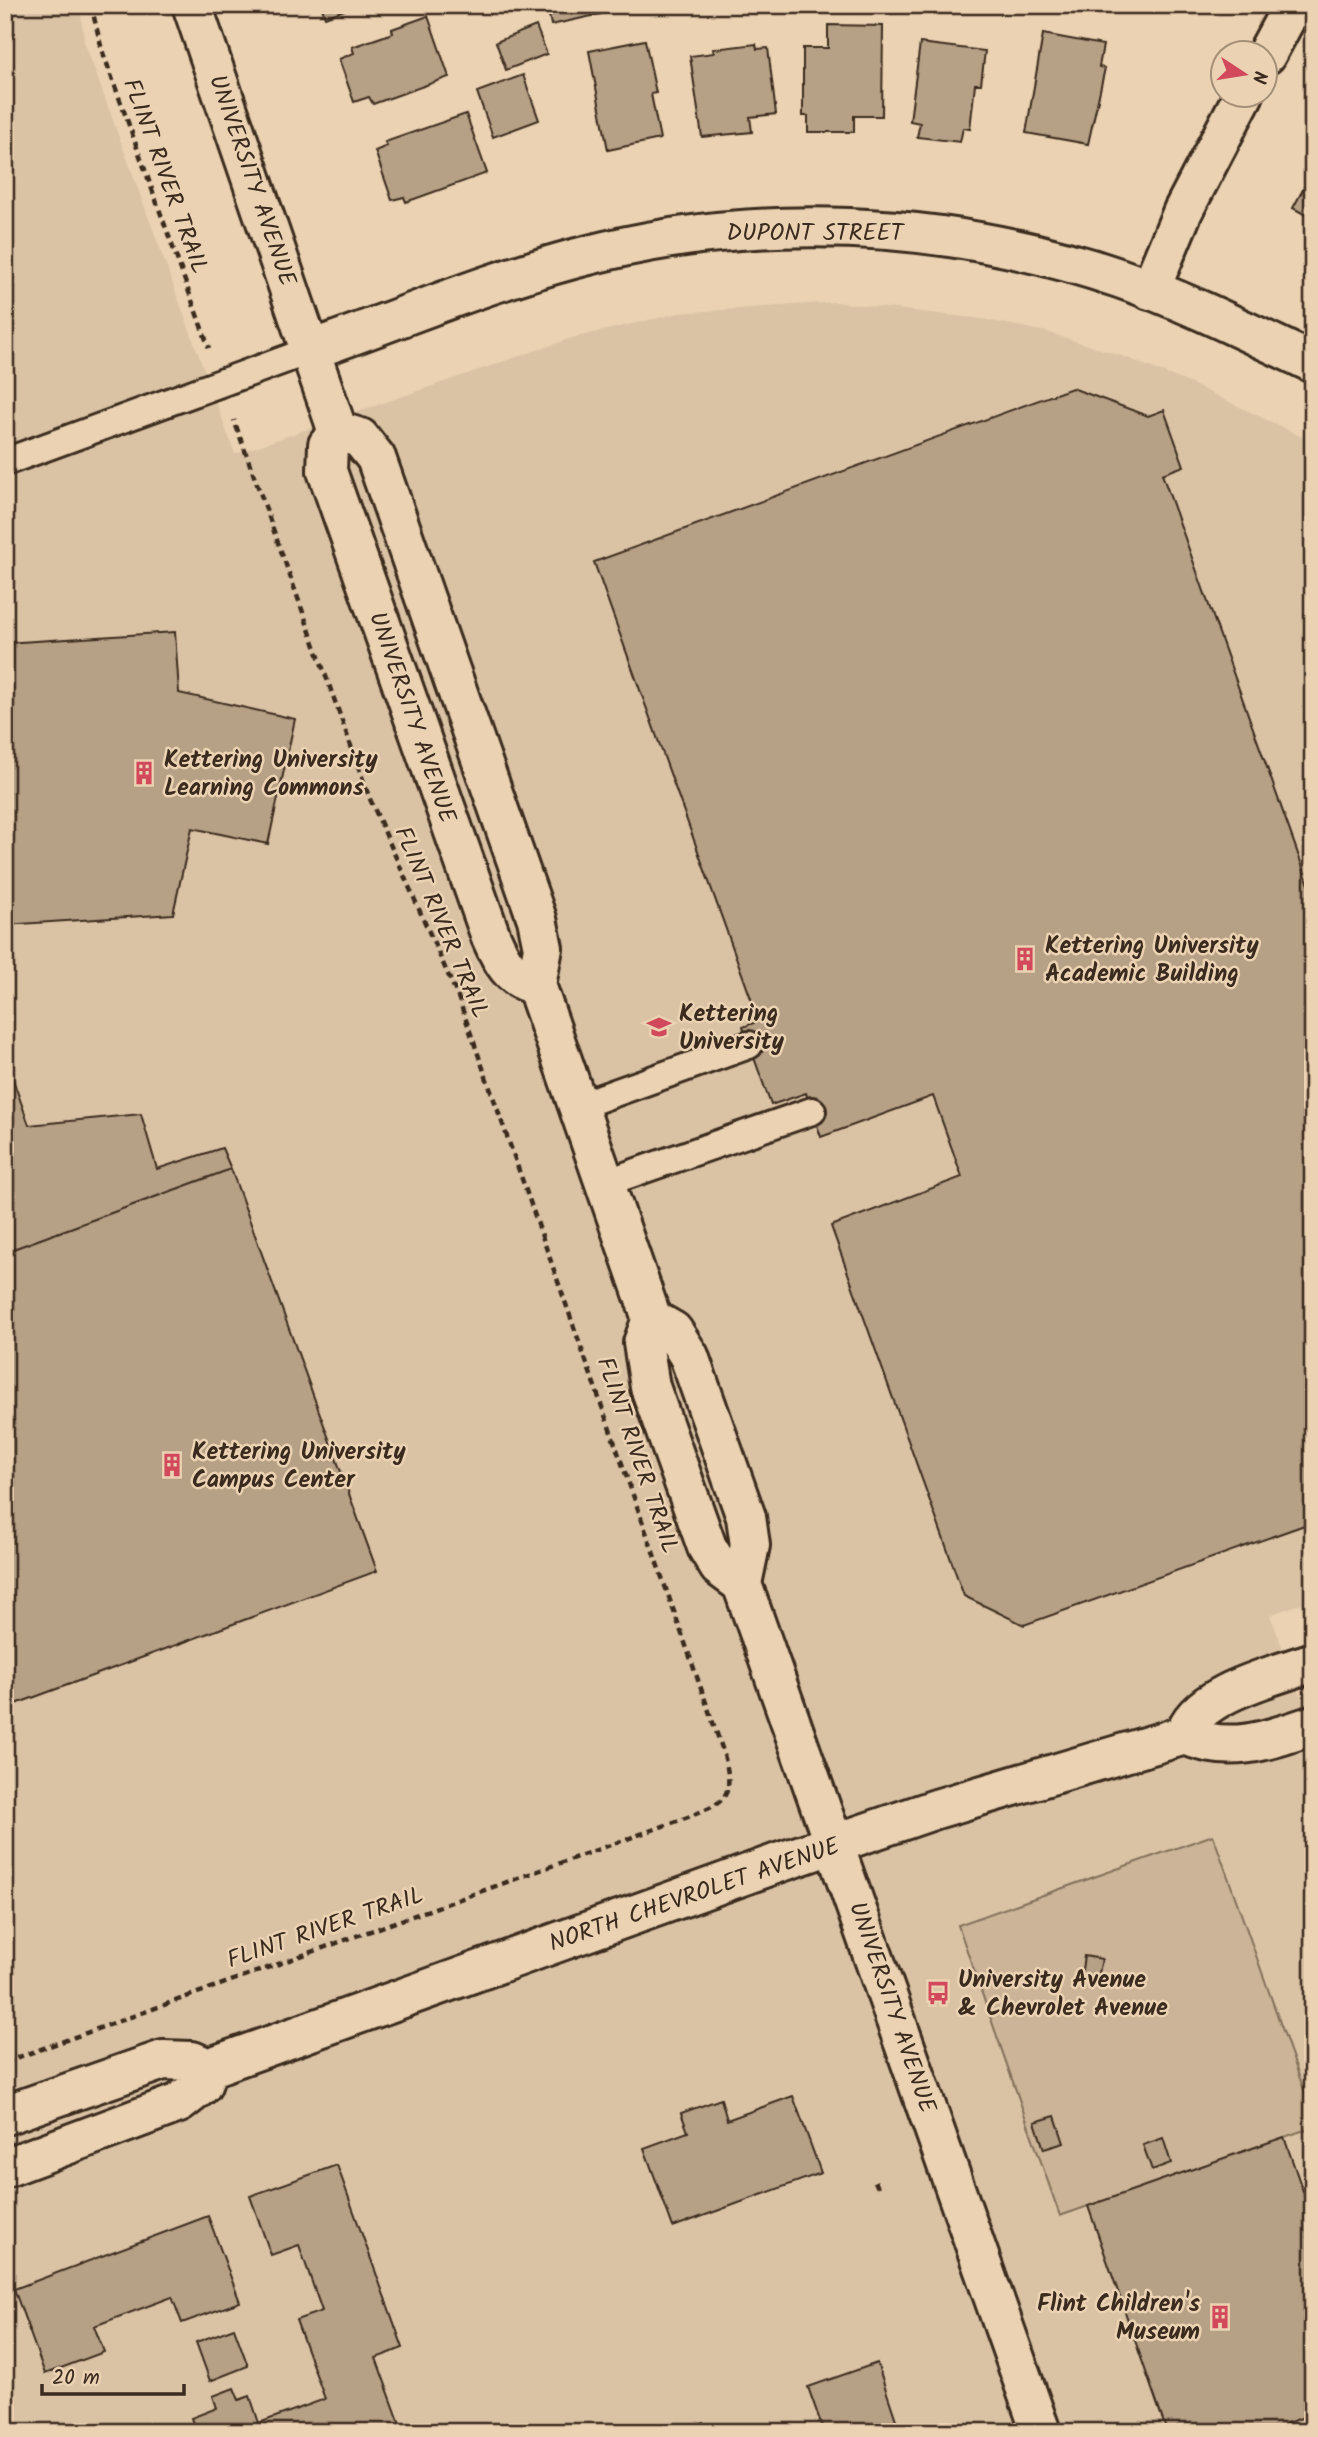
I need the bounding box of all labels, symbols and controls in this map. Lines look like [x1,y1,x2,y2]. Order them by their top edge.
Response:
north arrow [1210,38,1280,108]
text: N [1243,68,1275,86]
street label: UNIVERSITY AVENUE [197,69,306,292]
street label: FLINT RIVER TRAIL [111,73,218,280]
street label: DUPONT STREET [727,214,906,253]
street label: UNIVERSITY AVENUE [357,606,466,829]
place label: Kettering University Learning Commons [164,741,378,808]
building icon: Kettering University Learning Commons [130,759,158,787]
street label: FLINT RIVER TRAIL [382,820,499,1025]
place label: Kettering University Academic Building [1045,927,1259,994]
building icon: Kettering University Academic Building [1011,945,1039,973]
place label: Kettering University [679,995,785,1062]
school or university icon: Kettering University [645,1013,673,1041]
street label: FLINT RIVER TRAIL [585,1352,689,1559]
place label: Kettering University Campus Center [192,1433,406,1500]
building icon: Kettering University Campus Center [158,1451,186,1479]
street label: NORTH CHEVROLET AVENUE [544,1827,846,1964]
street label: FLINT RIVER TRAIL [222,1876,429,1980]
street label: UNIVERSITY AVENUE [837,1896,946,2119]
place label: University Avenue & Chevrolet Avenue [958,1961,1168,2028]
bus stop icon: University Avenue & Chevrolet Avenue [924,1979,952,2007]
place label: Flint Children's Museum [1037,2285,1200,2352]
building icon: Flint Children's Museum [1206,2303,1234,2331]
scale bar [42,2353,184,2397]
text: 20 m [52,2362,100,2395]

